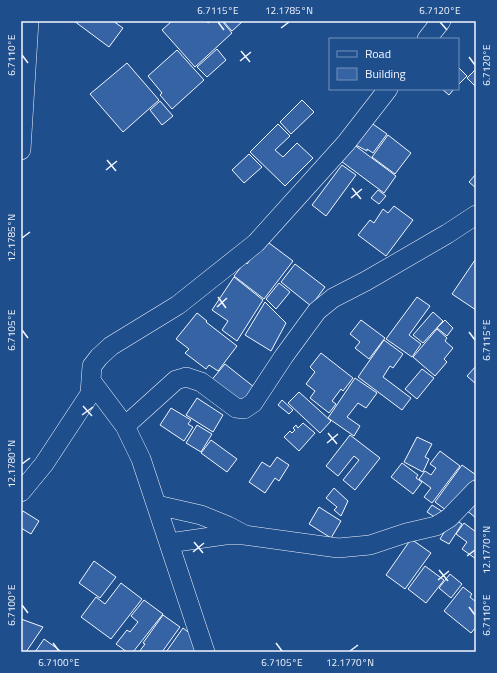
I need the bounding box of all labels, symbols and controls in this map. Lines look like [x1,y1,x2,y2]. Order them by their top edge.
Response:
text: 6.7115°E [197,3,239,18]
text: 12.1785°N [265,3,313,18]
text: 6.7120°E [419,3,461,18]
text: 6.7110°E [4,34,19,76]
legend [329,38,459,90]
text: Road [365,44,391,63]
text: 6.7120°E [479,44,494,86]
text: Building [365,64,406,83]
text: 12.1785°N [4,214,19,262]
text: 6.7105°E [4,309,19,351]
text: 6.7115°E [479,319,494,361]
text: 12.1780°N [4,440,19,488]
text: 12.1770°N [479,526,494,574]
text: 6.7100°E [4,584,19,626]
text: 6.7110°E [479,594,494,636]
text: 6.7100°E [38,655,80,670]
text: 6.7105°E [261,655,303,670]
text: 12.1770°N [326,655,374,670]

